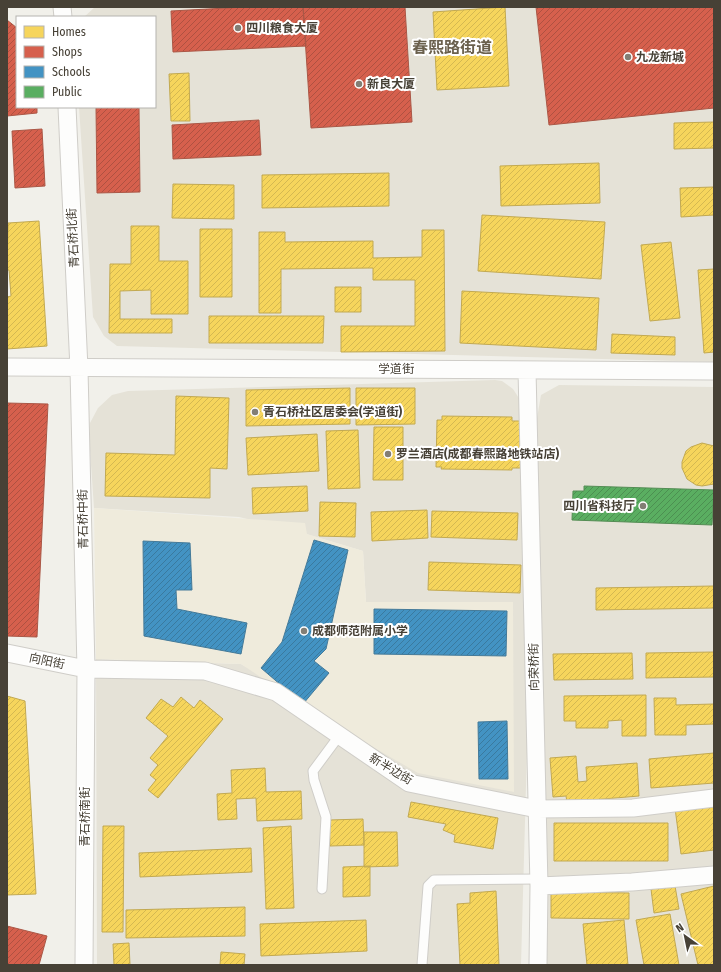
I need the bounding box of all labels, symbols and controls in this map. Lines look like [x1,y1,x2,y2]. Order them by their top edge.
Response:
legend [16,16,156,108]
place label: 四川粮食大厦 [246,21,318,35]
marker: 四川粮食大厦 [233,23,243,33]
text: Homes [52,25,86,39]
district label: 春熙路街道 [412,38,492,57]
text: Shops [52,45,82,59]
place label: 九龙新城 [636,50,684,64]
marker: 九龙新城 [623,52,633,62]
text: Schools [52,65,90,79]
place label: 新良大厦 [367,77,415,91]
marker: 新良大厦 [354,79,364,89]
text: Public [52,85,82,99]
street label: 青石桥北街 [64,208,82,268]
street label: 学道街 [378,362,414,376]
place label: 青石桥社区居委会(学道街) [263,405,403,419]
marker: 青石桥社区居委会(学道街) [250,407,260,417]
place label: 罗兰酒店(成都春熙路地铁站店) [396,447,560,461]
marker: 罗兰酒店(成都春熙路地铁站店) [383,449,393,459]
street label: 青石桥中街 [75,489,91,549]
place label: 四川省科技厅 [563,499,635,513]
marker: 四川省科技厅 [638,501,648,511]
place label: 成都师范附属小学 [312,624,408,638]
marker: 成都师范附属小学 [299,626,309,636]
street label: 向荣桥街 [527,643,541,691]
street label: 向阳街 [28,650,66,672]
street label: 新半边街 [367,751,415,787]
street label: 青石桥南街 [78,787,92,847]
north arrow [665,916,705,956]
text: N [674,921,686,935]

